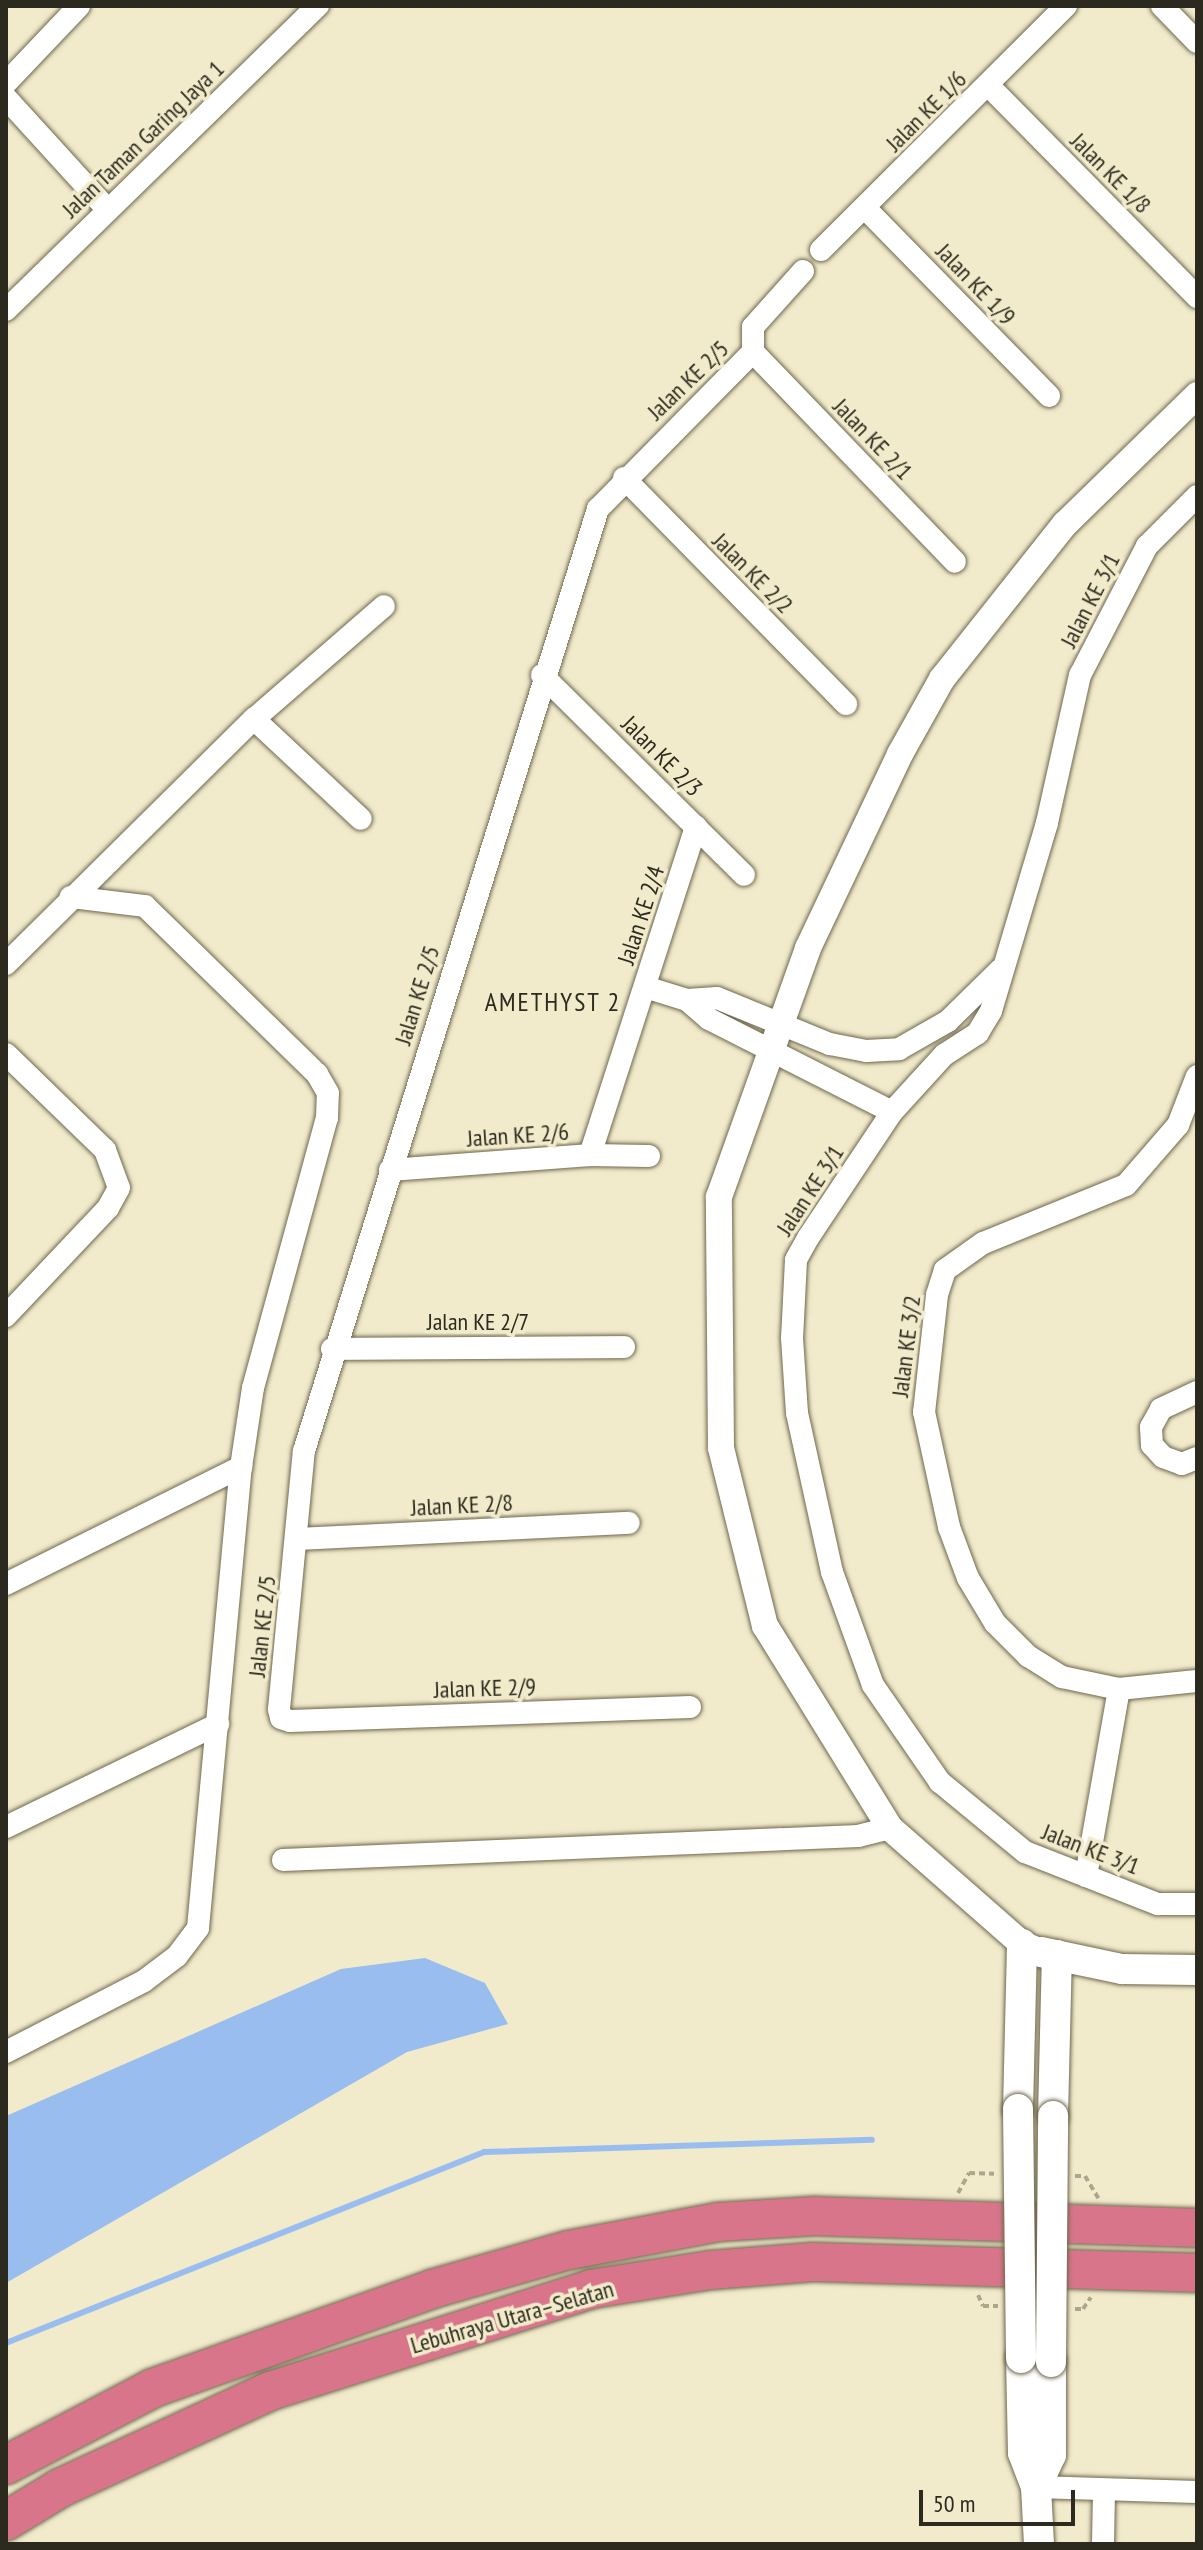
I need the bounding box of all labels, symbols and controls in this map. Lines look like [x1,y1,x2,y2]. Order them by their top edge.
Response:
street label: Jalan Taman Garing Jaya 1 [56,54,230,224]
street label: Jalan KE 1/6 [880,65,972,157]
street label: Jalan KE 1/8 [1065,127,1157,219]
street label: Jalan KE 1/9 [930,237,1022,331]
street label: Jalan KE 2/5 [641,334,735,426]
street label: Jalan KE 2/1 [827,392,919,486]
street label: Jalan KE 2/2 [707,527,799,619]
street label: Jalan KE 3/1 [1054,548,1126,652]
street label: Jalan KE 2/3 [616,710,708,802]
street label: Jalan KE 2/4 [612,862,670,968]
street label: Jalan KE 2/5 [388,942,446,1048]
district label: AMETHYST 2 [484,986,622,1018]
street label: Jalan KE 2/6 [466,1117,570,1153]
street label: Jalan KE 3/1 [770,1139,850,1241]
street label: Jalan KE 3/2 [885,1294,927,1398]
street label: Jalan KE 2/7 [427,1308,529,1336]
street label: Jalan KE 2/8 [410,1488,514,1522]
street label: Jalan KE 2/5 [242,1574,282,1678]
street label: Jalan KE 2/9 [433,1672,537,1704]
street label: Jalan KE 3/1 [1038,1817,1144,1881]
street label: Lebuhraya Utara–Selatan [407,2274,617,2360]
scale bar [923,2474,1079,2524]
text: 50 m [933,2488,975,2519]

